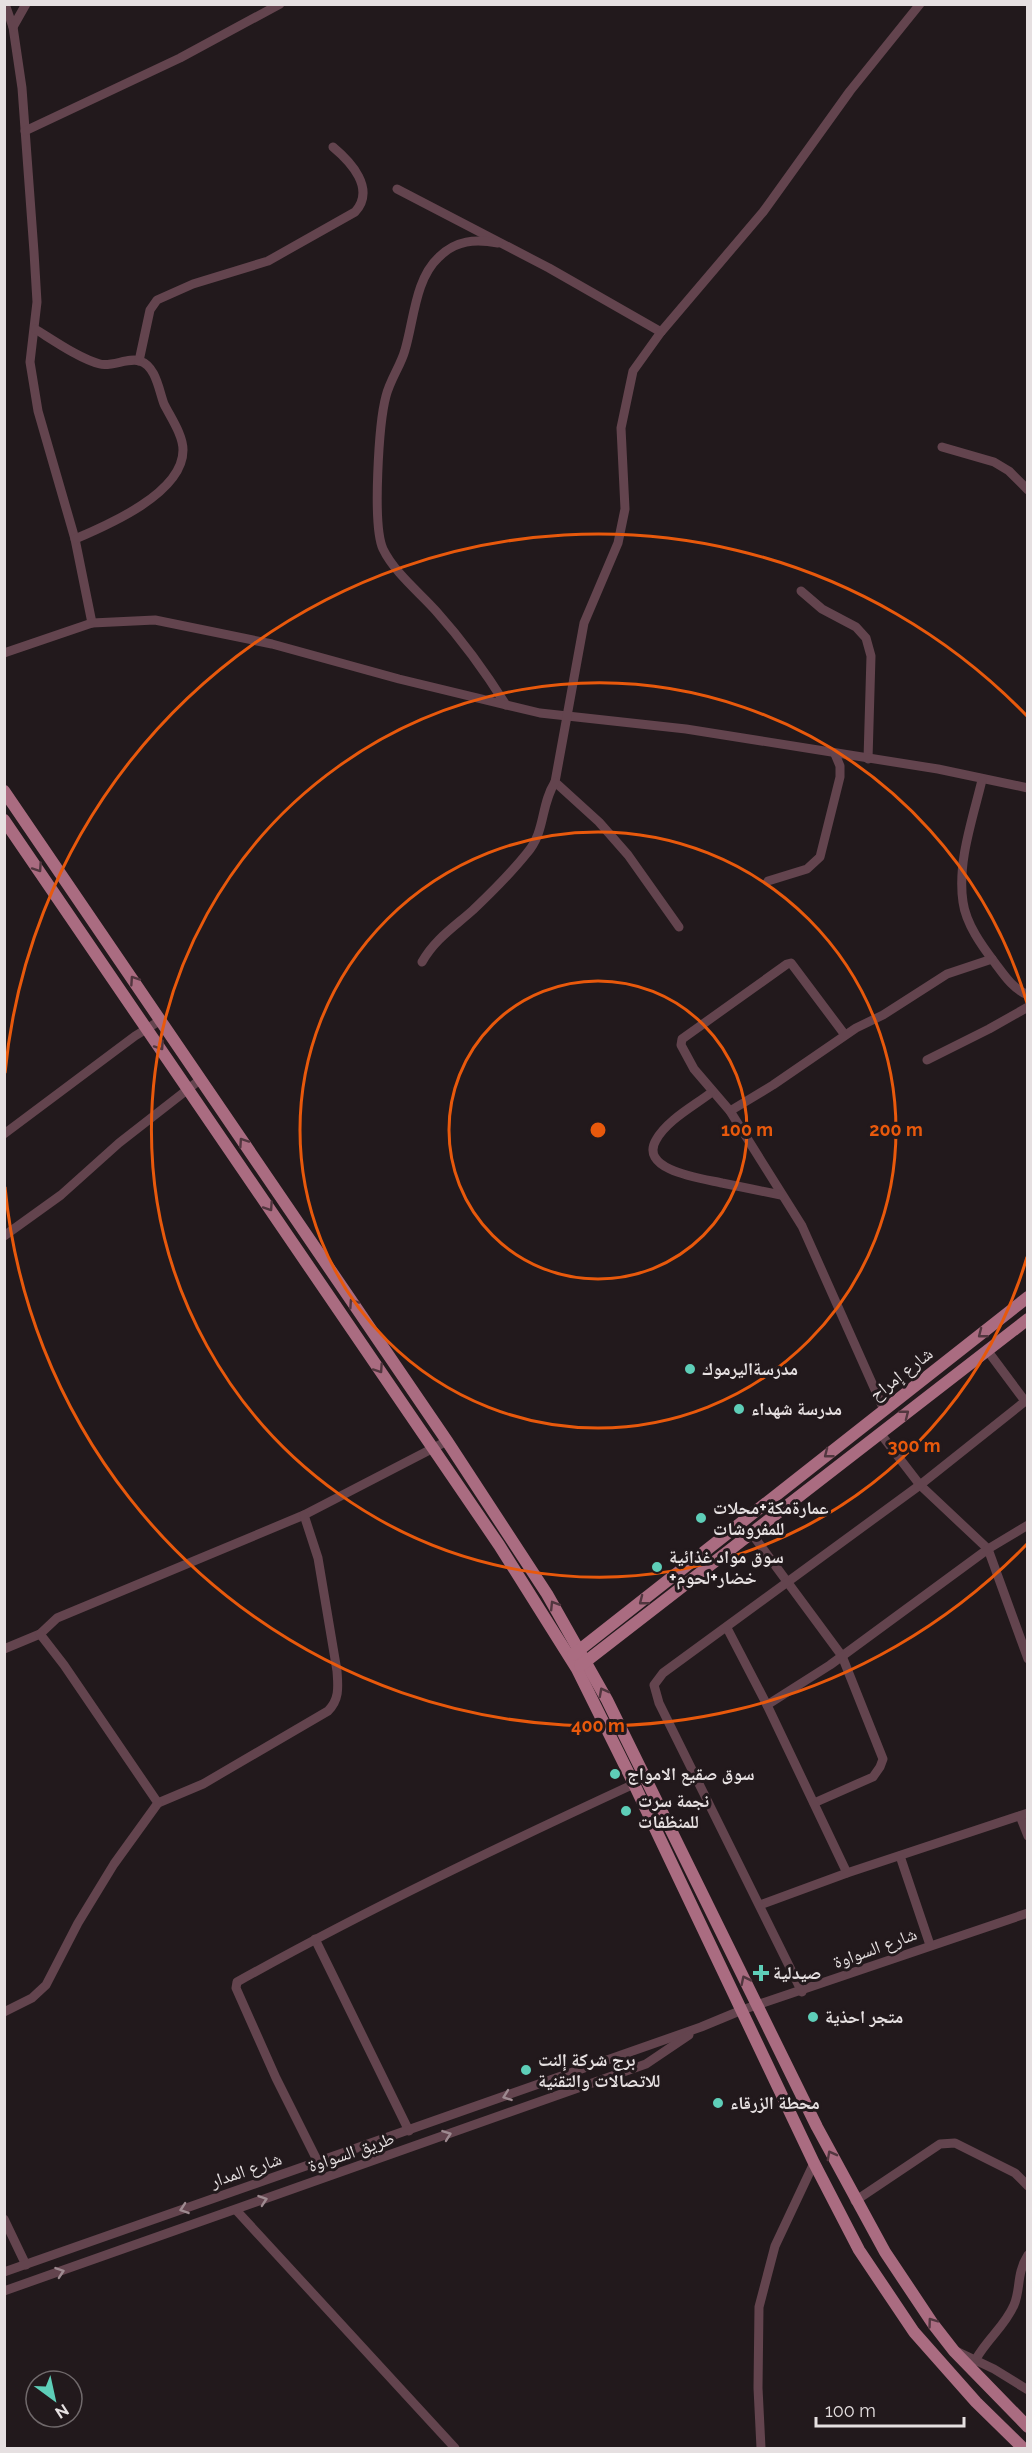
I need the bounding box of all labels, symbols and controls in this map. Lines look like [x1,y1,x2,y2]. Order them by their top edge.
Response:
one-way arrow [31,861,42,872]
one-way arrow [130,976,141,987]
one-way arrow [153,1040,164,1051]
text: 100 m [721,1119,773,1140]
text: 200 m [869,1119,923,1140]
centre of rings [588,1120,608,1140]
one-way arrow [239,1137,250,1148]
one-way arrow [262,1201,273,1212]
one-way arrow [349,1299,360,1310]
one-way arrow [977,1326,988,1337]
street label: شارع إمراح [865,1342,938,1406]
place label: مدرسةاليرموك [702,1358,798,1379]
one-way arrow [372,1362,383,1373]
marker: مدرسةاليرموك [683,1362,697,1376]
place label: مدرسة شهداء [751,1398,842,1419]
marker: مدرسة شهداء [732,1402,746,1416]
one-way arrow [898,1410,909,1421]
text: 300 m [887,1435,941,1456]
one-way arrow [824,1447,835,1458]
place label: عمارةمكة+محلات للمفروشات [713,1497,828,1539]
marker: عمارةمكة+محلات للمفروشات [694,1511,708,1525]
place label: سوق مواد غذائية +خضار+لحوم [669,1546,784,1590]
marker: سوق مواد غذائية +خضار+لحوم [650,1560,664,1574]
one-way arrow [638,1594,649,1605]
one-way arrow [550,1601,562,1611]
one-way arrow [598,1688,610,1699]
text: 400 m [571,1715,625,1736]
place label: سوق صقيع الامواج [627,1763,755,1786]
marker: سوق صقيع الامواج [608,1767,622,1781]
place label: نجمة سرت للمنظفات [638,1790,709,1832]
marker: نجمة سرت للمنظفات [619,1804,633,1818]
street label: شارع السواوة [830,1923,920,1973]
place label: صيدلية [773,1962,821,1983]
marker: صيدلية [754,1966,768,1980]
one-way arrow [741,1975,753,1986]
place label: متجر احذية [825,2006,903,2027]
marker: متجر احذية [806,2010,820,2024]
place label: برج شركة إلنت للاتصالات والتقنية [538,2049,661,2091]
marker: برج شركة إلنت للاتصالات والتقنية [519,2063,533,2077]
one-way arrow [502,2088,513,2101]
place label: محطة الزرقاء [730,2092,820,2113]
marker: محطة الزرقاء [711,2096,725,2110]
street label: طريق السواوة [305,2127,397,2177]
one-way arrow [441,2130,452,2143]
street label: شارع المدار [206,2148,285,2193]
one-way arrow [827,2150,838,2161]
one-way arrow [258,2195,268,2208]
one-way arrow [180,2202,190,2215]
one-way arrow [54,2267,65,2280]
one-way arrow [928,2317,939,2328]
north arrow [24,2369,84,2429]
scale bar [816,2390,964,2428]
text: N [52,2400,72,2422]
text: 100 m [825,2400,876,2421]

